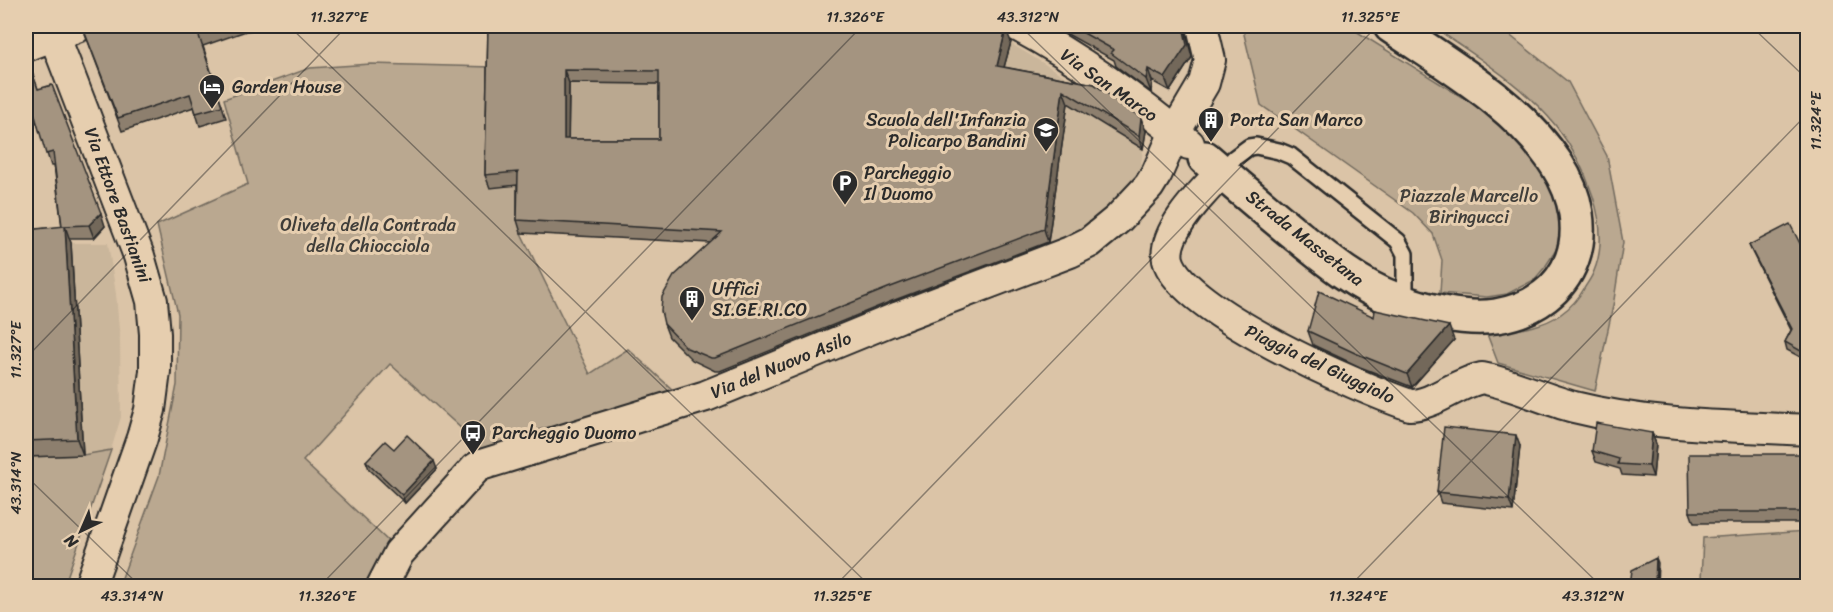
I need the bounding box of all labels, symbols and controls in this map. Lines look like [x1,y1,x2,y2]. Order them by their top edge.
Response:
text: 11.327°E [310,4,369,30]
text: 11.326°E [826,4,885,30]
text: 43.312°N [997,4,1060,30]
text: 11.325°E [1341,4,1401,30]
street label: Via San Marco [1053,39,1165,131]
place label: Garden House [232,71,342,103]
hotel icon: Garden House [197,72,227,110]
text: 11.324°E [1803,90,1829,150]
place label: Scuola dell'Infanzia Policarpo Bandini [866,104,1027,157]
place label: Porta San Marco [1230,104,1363,136]
building icon: Porta San Marco [1196,105,1226,143]
school or university icon: Scuola dell'Infanzia Policarpo Bandini [1031,115,1061,153]
street label: Via Ettore Bastianini [75,123,161,288]
place label: Parcheggio Il Duomo [863,157,951,210]
parking icon: Parcheggio Il Duomo [830,168,860,206]
park label: Piazzale Marcello Biringucci [1400,180,1538,233]
street label: Strada Massetana [1239,181,1371,295]
park label: Oliveta della Contrada della Chiocciola [280,209,457,262]
place label: Uffici SI.GE.RI.CO [712,273,807,326]
building icon: Uffici SI.GE.RI.CO [677,284,707,322]
street label: Piaggia del Giuggiolo [1240,315,1400,413]
text: 11.327°E [3,320,29,379]
street label: Via del Nuovo Asilo [706,322,856,408]
place label: Parcheggio Duomo [492,417,636,449]
bus stop icon: Parcheggio Duomo [458,418,488,456]
text: 43.314°N [3,451,29,515]
north arrow [51,501,111,561]
text: N [56,527,86,556]
text: 43.314°N [100,583,164,609]
text: 11.326°E [298,583,357,609]
text: 11.325°E [813,583,873,609]
text: 11.324°E [1329,583,1389,609]
text: 43.312°N [1562,583,1625,609]

